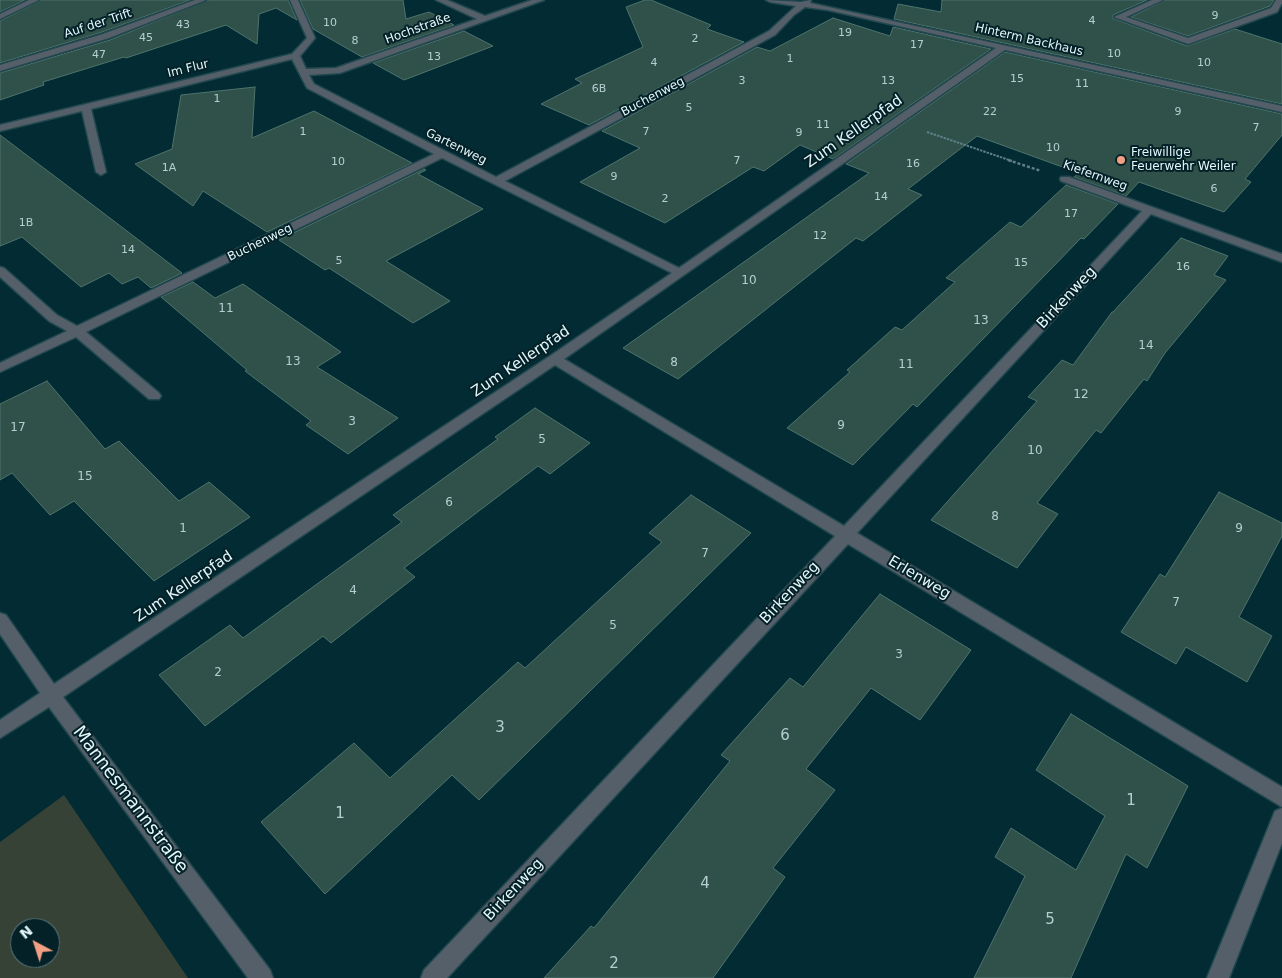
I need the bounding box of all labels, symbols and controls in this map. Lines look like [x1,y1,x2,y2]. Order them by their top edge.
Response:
street label: Auf der Trift [62,6,134,42]
house number: 9 [1212,9,1218,23]
street label: Hochstraße [383,10,453,48]
house number: 4 [1089,14,1095,28]
house number: 10 [323,16,337,30]
house number: 43 [176,18,190,32]
street label: Hinterm Backhaus [974,21,1084,59]
house number: 19 [838,26,852,40]
house number: 45 [139,31,153,45]
house number: 2 [692,32,698,46]
house number: 8 [352,34,358,48]
house number: 17 [910,38,924,52]
house number: 10 [1107,47,1121,61]
house number: 47 [92,48,106,62]
house number: 13 [427,50,441,64]
house number: 1 [787,52,793,66]
house number: 4 [651,56,657,70]
house number: 10 [1197,56,1211,70]
street label: Im Flur [166,57,210,81]
house number: 15 [1010,72,1024,86]
street label: Buchenweg [619,74,687,120]
house number: 3 [739,74,745,88]
house number: 13 [881,74,895,88]
house number: 11 [1075,77,1089,91]
house number: 6B [592,82,606,96]
house number: 1 [214,92,220,106]
street label: Zum Kellerpfad [802,92,906,172]
house number: 5 [686,101,692,115]
house number: 22 [983,105,997,119]
house number: 9 [1175,105,1181,119]
house number: 11 [816,118,830,132]
house number: 7 [1253,121,1259,135]
house number: 1 [300,125,306,139]
house number: 7 [643,125,649,139]
street label: Gartenweg [423,126,489,168]
house number: 9 [796,126,802,140]
house number: 10 [1046,141,1060,155]
place label: Freiwillige Feuerwehr Weiler [1131,146,1236,174]
house number: 7 [734,154,740,168]
marker: Freiwillige Feuerwehr Weiler [1115,154,1127,166]
house number: 10 [331,155,345,169]
house number: 16 [906,157,920,171]
street label: Kiefernweg [1061,158,1129,194]
house number: 1A [162,161,176,175]
house number: 9 [611,170,617,184]
house number: 6 [1211,182,1217,196]
house number: 14 [874,190,888,204]
house number: 2 [662,192,668,206]
house number: 17 [1064,207,1078,221]
house number: 1B [19,216,33,230]
street label: Buchenweg [225,221,295,265]
house number: 12 [813,229,827,243]
house number: 14 [121,243,135,257]
house number: 5 [336,254,342,268]
house number: 15 [1014,256,1028,270]
house number: 16 [1176,260,1190,274]
street label: Birkenweg [1034,263,1100,333]
house number: 10 [741,274,757,288]
house number: 11 [218,302,234,316]
house number: 13 [973,314,989,328]
street label: Zum Kellerpfad [468,322,574,402]
house number: 14 [1138,339,1154,353]
house number: 13 [285,355,301,369]
house number: 8 [670,356,678,370]
house number: 11 [898,358,914,372]
house number: 12 [1073,388,1089,402]
house number: 3 [348,415,356,429]
house number: 9 [837,419,845,433]
house number: 17 [10,421,26,435]
house number: 5 [538,433,546,447]
house number: 10 [1027,444,1043,458]
house number: 15 [77,470,93,484]
house number: 6 [445,496,453,510]
house number: 8 [991,510,999,524]
house number: 1 [179,522,187,536]
house number: 9 [1235,522,1243,536]
street label: Zum Kellerpfad [131,547,237,627]
house number: 7 [701,547,709,561]
street label: Erlenweg [885,552,953,604]
street label: Birkenweg [757,558,823,628]
house number: 4 [349,584,357,598]
house number: 7 [1172,596,1180,610]
house number: 5 [609,619,617,633]
house number: 3 [895,648,903,662]
house number: 2 [214,666,222,680]
house number: 3 [495,719,505,737]
street label: Mannesmannstraße [68,722,192,878]
house number: 6 [780,727,790,745]
house number: 1 [1126,792,1136,810]
house number: 1 [335,805,345,823]
street label: Birkenweg [481,855,547,925]
house number: 4 [700,875,710,893]
house number: 5 [1045,911,1055,929]
north arrow [10,918,60,968]
text: N [16,922,36,942]
house number: 2 [609,955,619,973]

